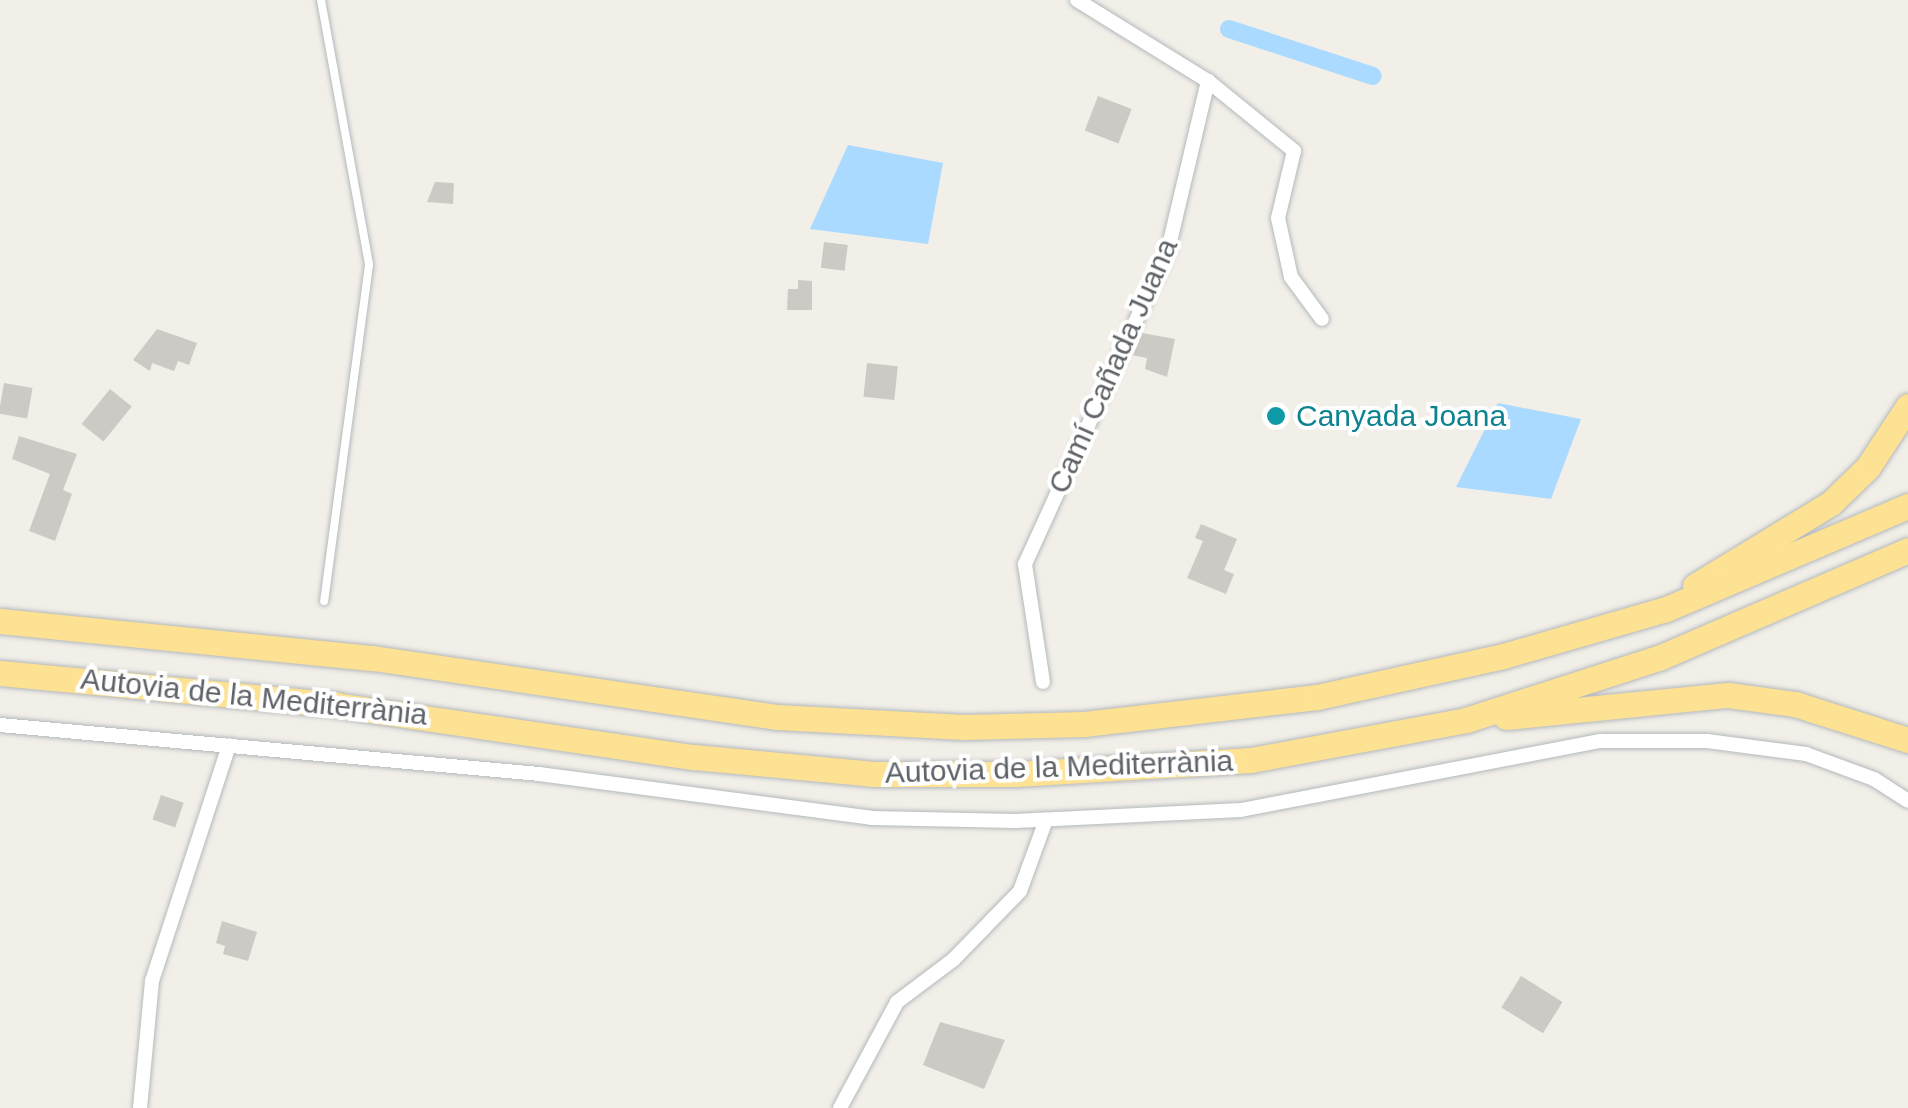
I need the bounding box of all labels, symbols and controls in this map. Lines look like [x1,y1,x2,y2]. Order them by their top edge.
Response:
street label: Camí Cañada Juana [1041,233,1185,499]
place label: Canyada Joana [1296,398,1506,434]
marker: Canyada Joana [1265,405,1287,427]
street label: Autovia de la Mediterrània [79,661,429,733]
street label: Autovia de la Mediterrània [884,743,1234,791]

